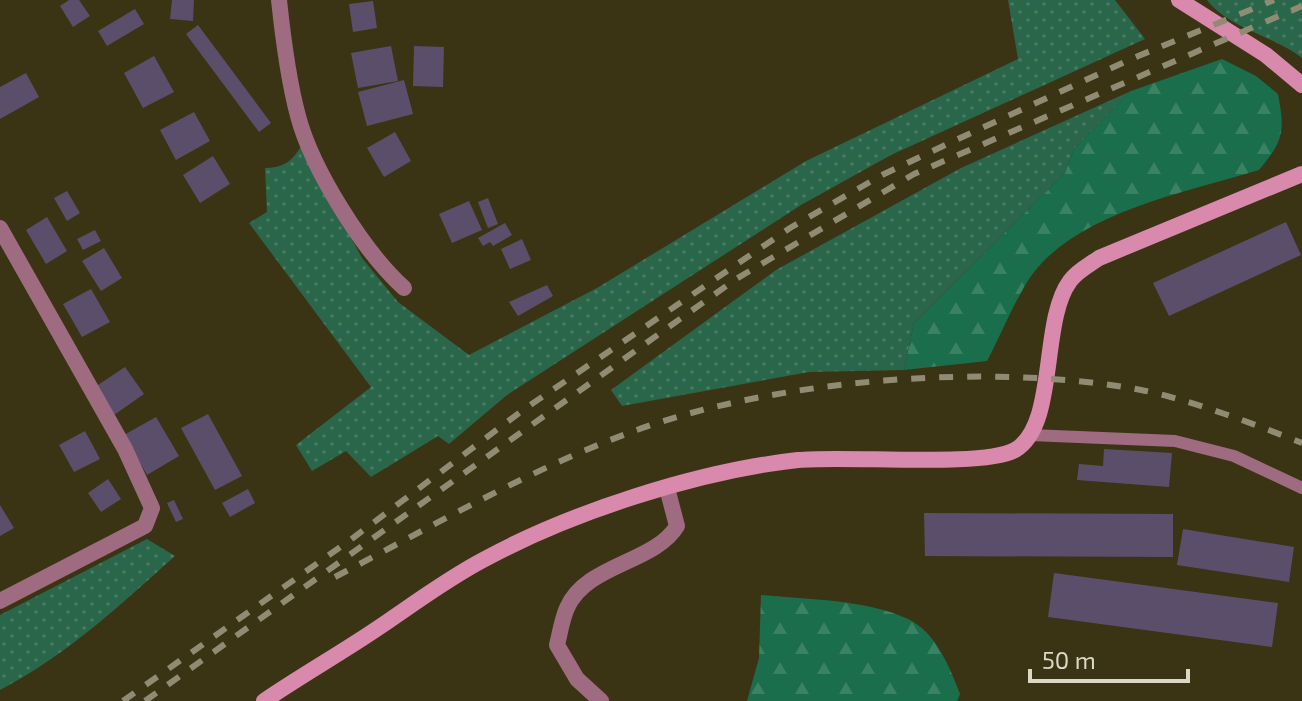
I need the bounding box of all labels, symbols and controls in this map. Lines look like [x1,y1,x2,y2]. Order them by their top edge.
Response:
scale bar [1030,633,1188,683]
text: 50 m [1042,645,1096,674]

